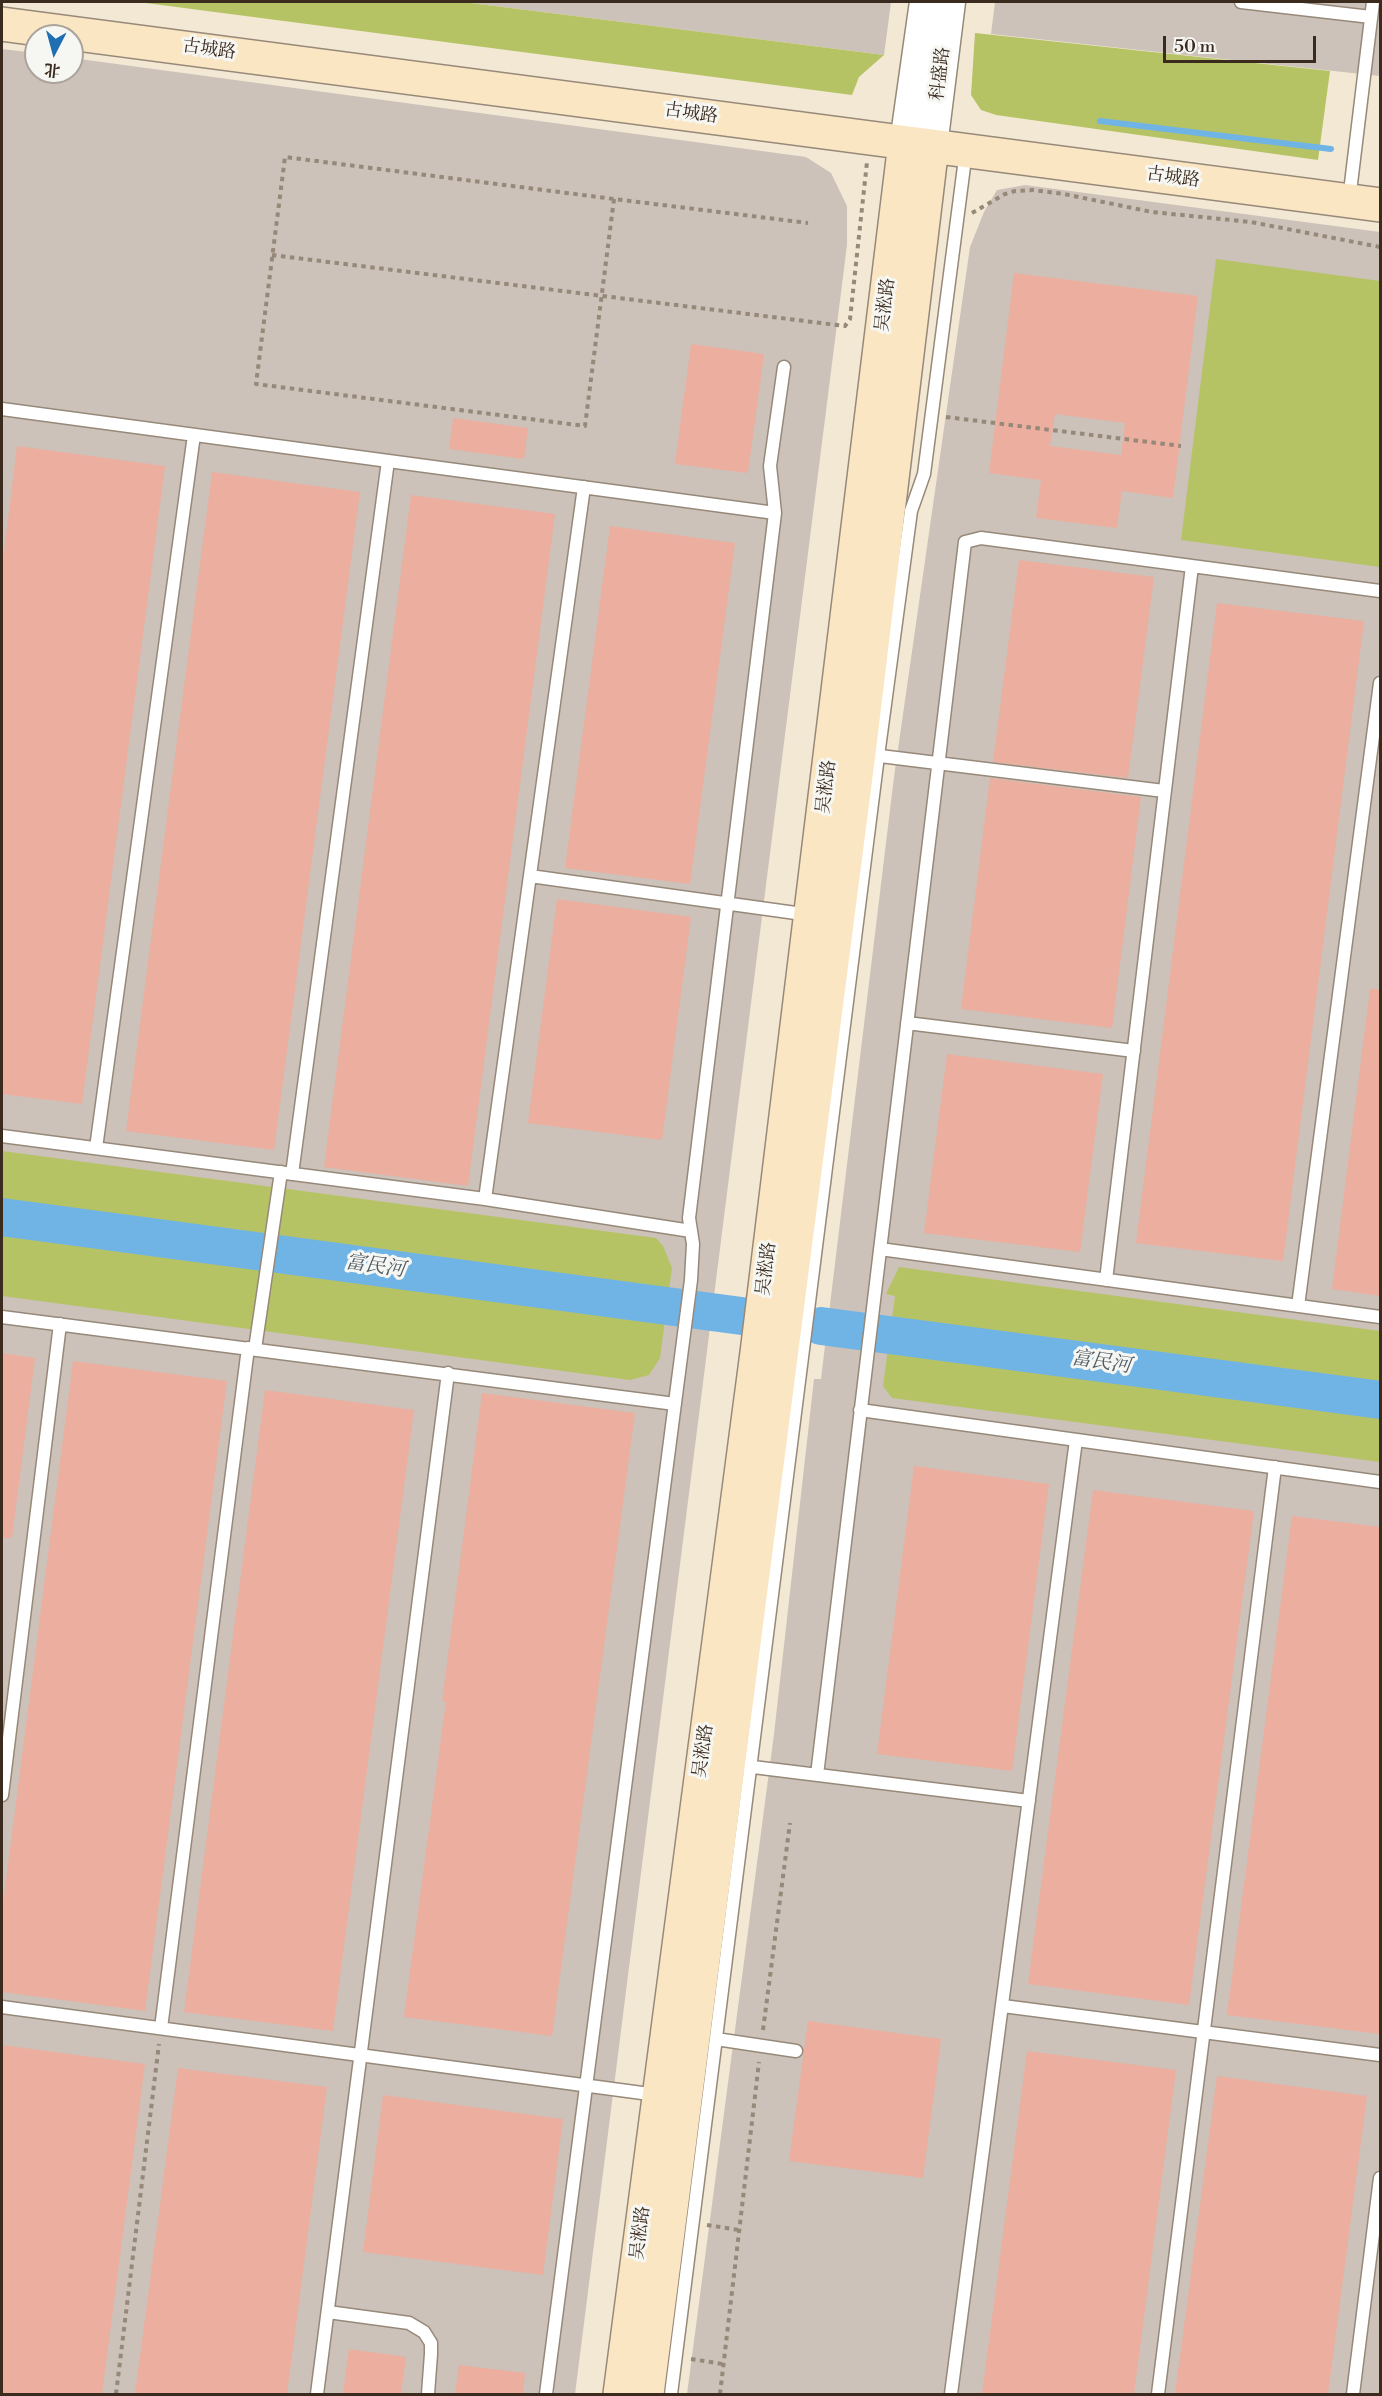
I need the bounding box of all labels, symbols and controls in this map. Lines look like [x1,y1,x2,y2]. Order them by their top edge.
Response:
north arrow [24,24,84,84]
scale bar [1166,24,1319,62]
text: 50 m [1174,35,1215,58]
street label: 古城路 [181,36,237,64]
street label: 科盛路 [927,46,955,102]
text: 北 [43,59,61,81]
street label: 古城路 [663,100,719,128]
street label: 古城路 [1145,164,1201,192]
street label: 吴淞路 [872,277,900,333]
street label: 吴淞路 [813,759,841,815]
street label: 吴淞路 [753,1241,781,1297]
water label: 富民河 [344,1251,406,1283]
water label: 富民河 [1070,1347,1132,1379]
street label: 吴淞路 [690,1723,718,1779]
street label: 吴淞路 [627,2205,655,2261]

